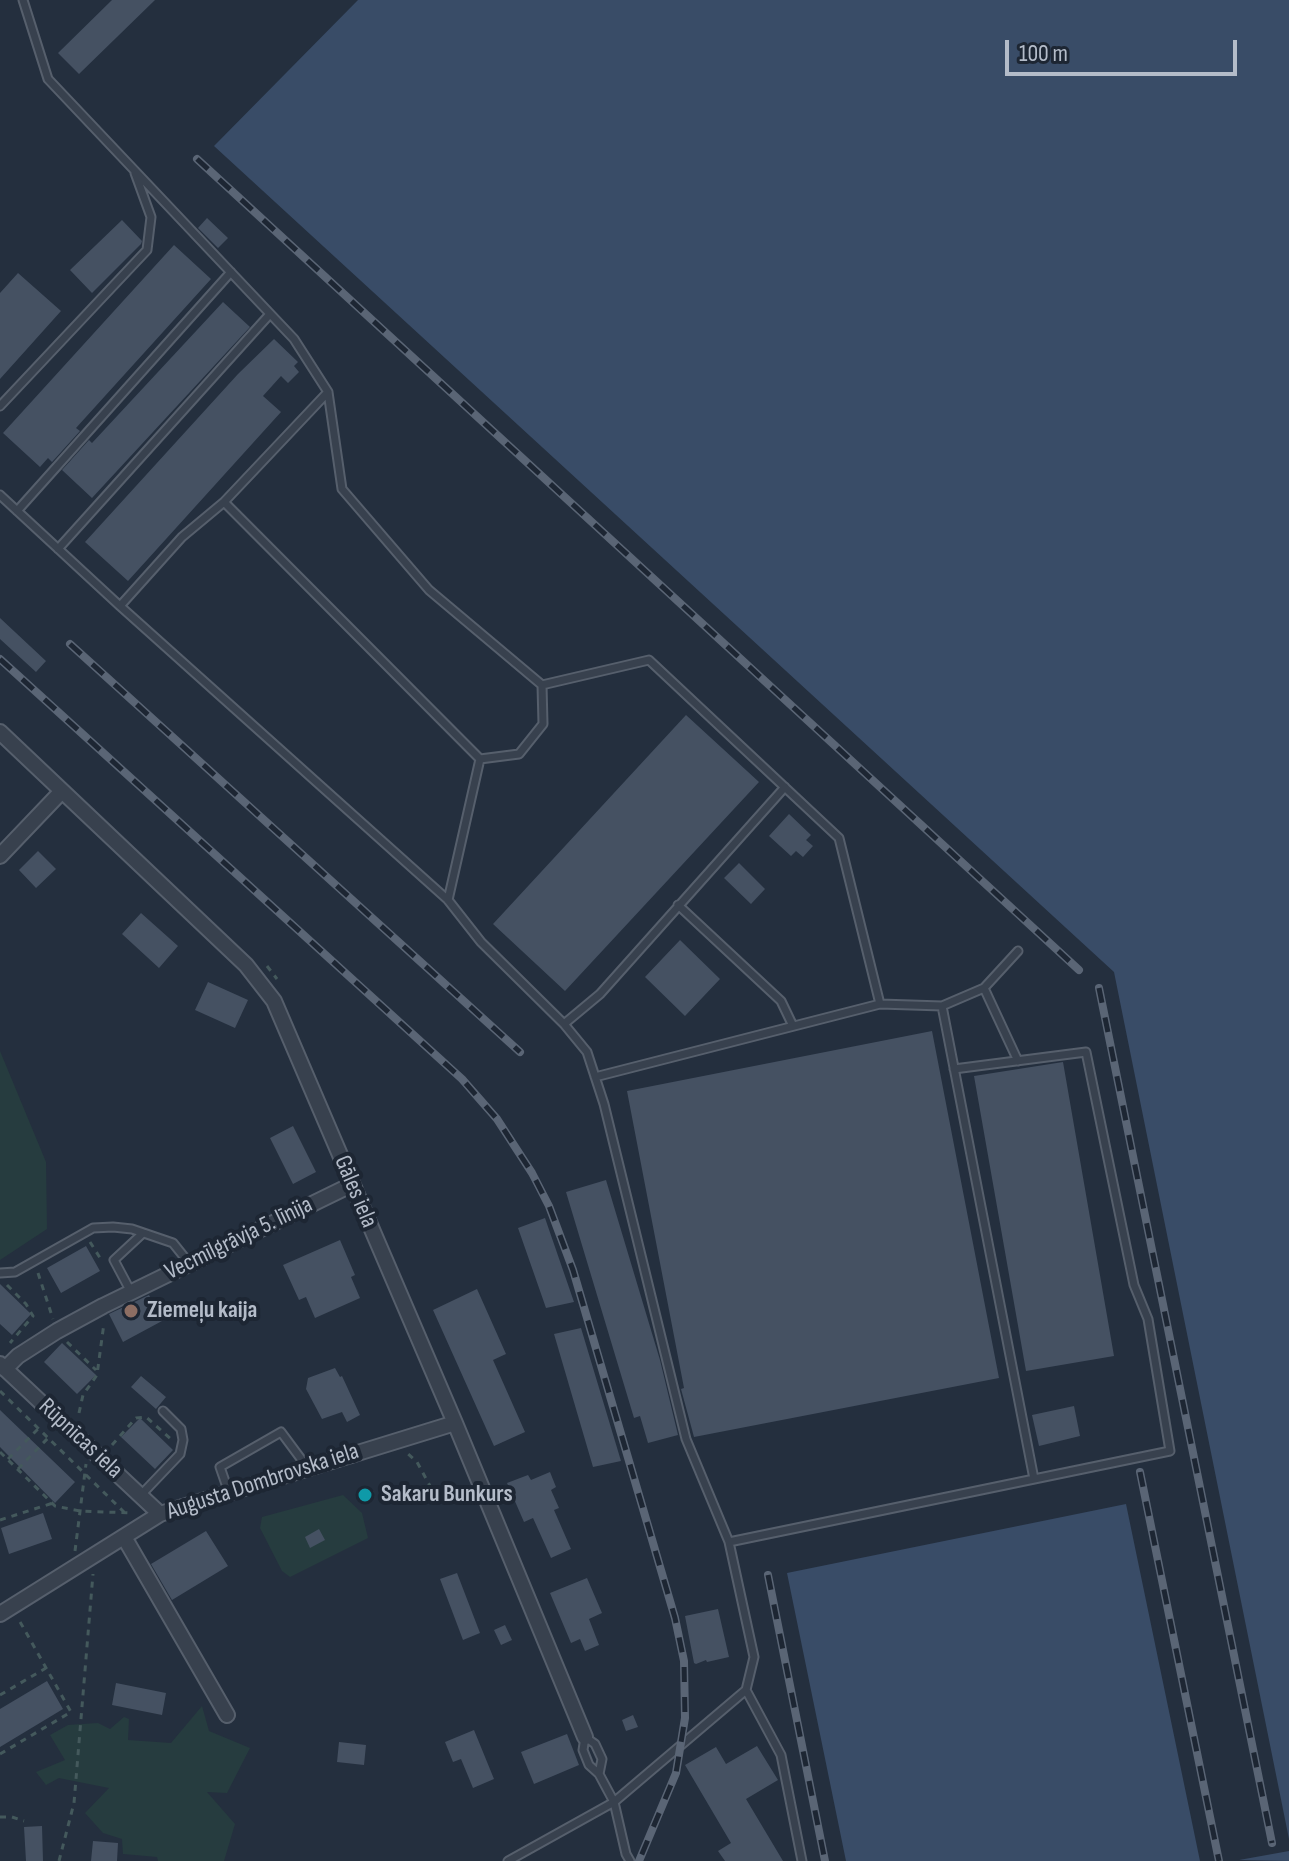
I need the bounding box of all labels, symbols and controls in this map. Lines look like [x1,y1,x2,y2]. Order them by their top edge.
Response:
scale bar [1009,24,1241,74]
text: 100 m [1019,39,1068,68]
street label: Gāles iela [327,1152,383,1232]
street label: Vecmīlgrāvja 5. līnija [161,1191,317,1287]
place label: Ziemeļu kaija [147,1297,257,1325]
marker: Ziemeļu kaija [122,1302,140,1320]
street label: Rūpnīcas iela [32,1393,128,1485]
street label: Augusta Dombrovska iela [163,1437,363,1527]
place label: Sakaru Bunkurs [381,1481,513,1509]
marker: Sakaru Bunkurs [356,1486,374,1504]

